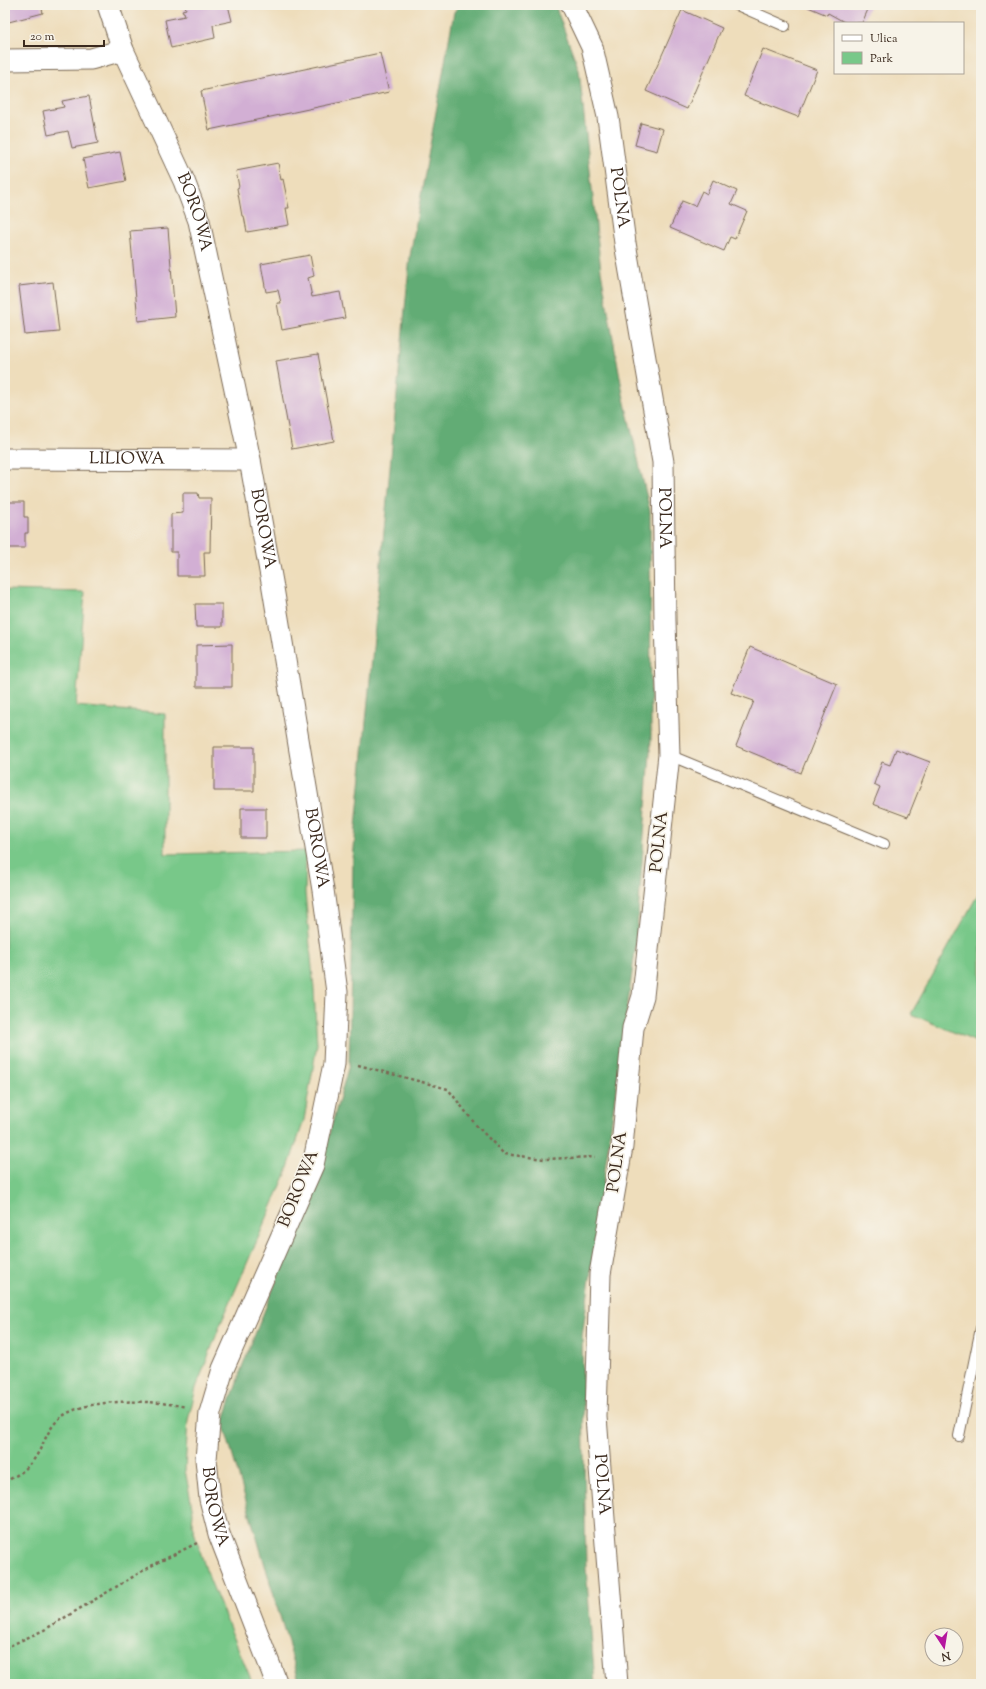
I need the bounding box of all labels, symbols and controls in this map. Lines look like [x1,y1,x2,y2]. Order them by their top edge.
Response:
scale bar [24,22,104,48]
legend [834,22,964,74]
text: 20 m [30,28,55,46]
text: Ulica [870,30,898,48]
text: Park [870,50,893,68]
street label: POLNA [603,166,635,230]
street label: BOROWA [170,169,217,254]
street label: LILIOWA [89,447,165,472]
street label: BOROWA [243,487,281,571]
street label: POLNA [651,487,676,549]
street label: BOROWA [298,806,335,891]
street label: POLNA [645,810,675,874]
street label: POLNA [602,1130,634,1194]
street label: BOROWA [273,1147,325,1231]
street label: POLNA [587,1453,616,1516]
street label: BOROWA [195,1466,235,1551]
north arrow [924,1627,964,1667]
text: N [940,1647,953,1665]

